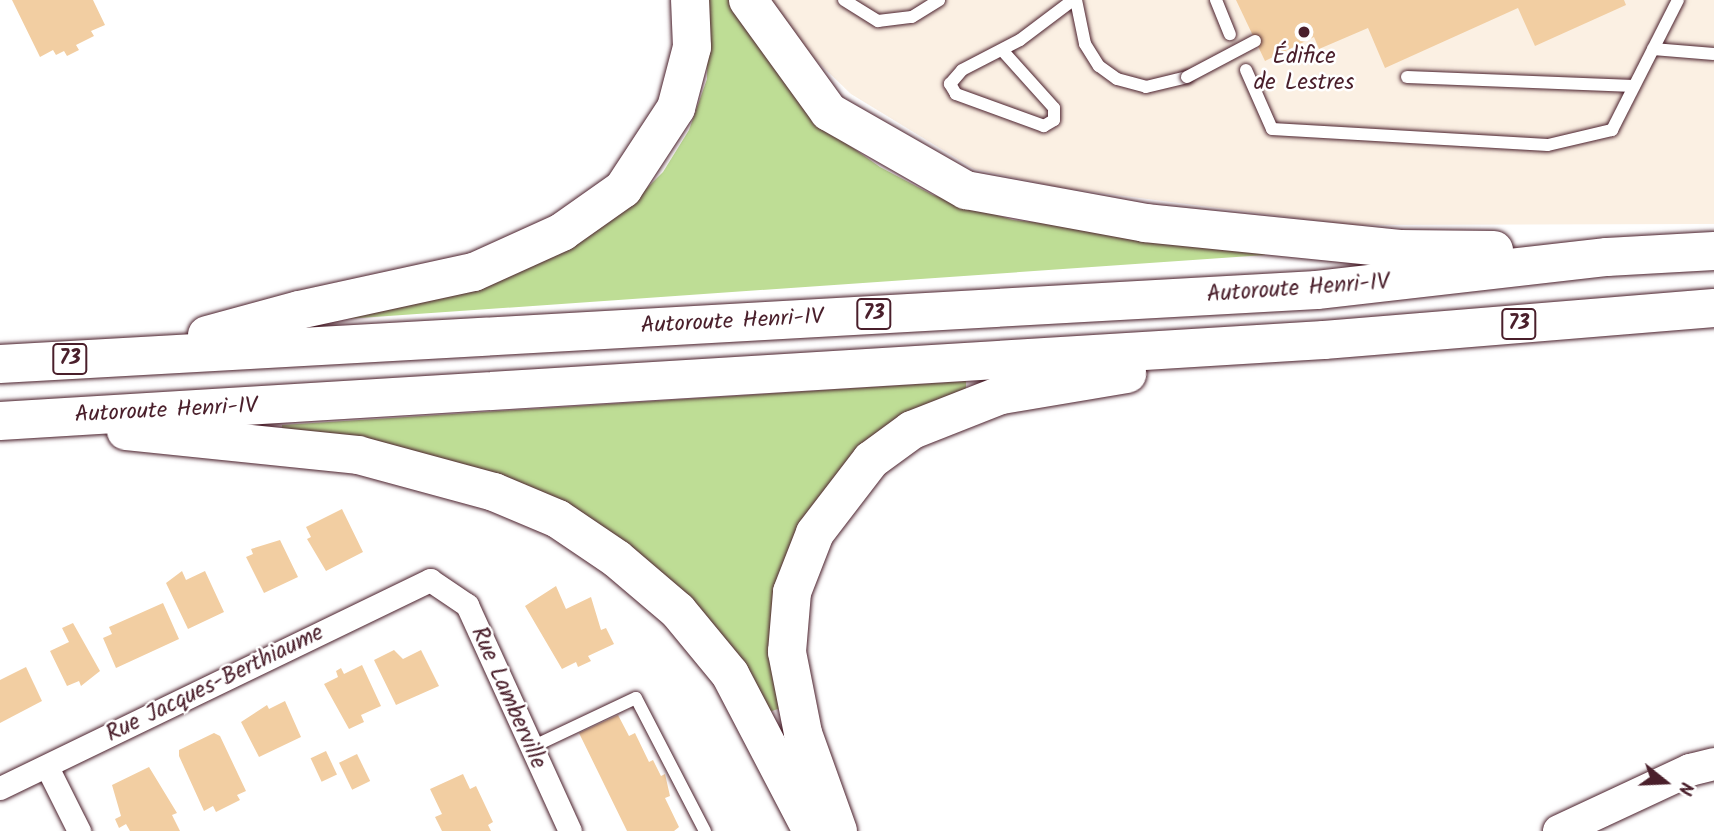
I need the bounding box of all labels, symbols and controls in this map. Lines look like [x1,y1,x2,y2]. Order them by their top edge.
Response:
marker: Édifice de Lestres [1296,24,1312,40]
place label: Édifice de Lestres [1254,43,1354,97]
street label: Autoroute Henri-IV [1206,269,1390,309]
road number: 73 [855,296,893,332]
street label: Autoroute Henri-IV [640,303,824,341]
road number: 73 [1500,306,1538,342]
road number: 73 [51,342,89,376]
street label: Autoroute Henri-IV [74,392,258,430]
street label: Rue Jacques-Berthiaume [102,619,328,749]
street label: Rue Lamberville [464,623,552,773]
north arrow [1630,747,1700,817]
text: N [1669,778,1701,799]

